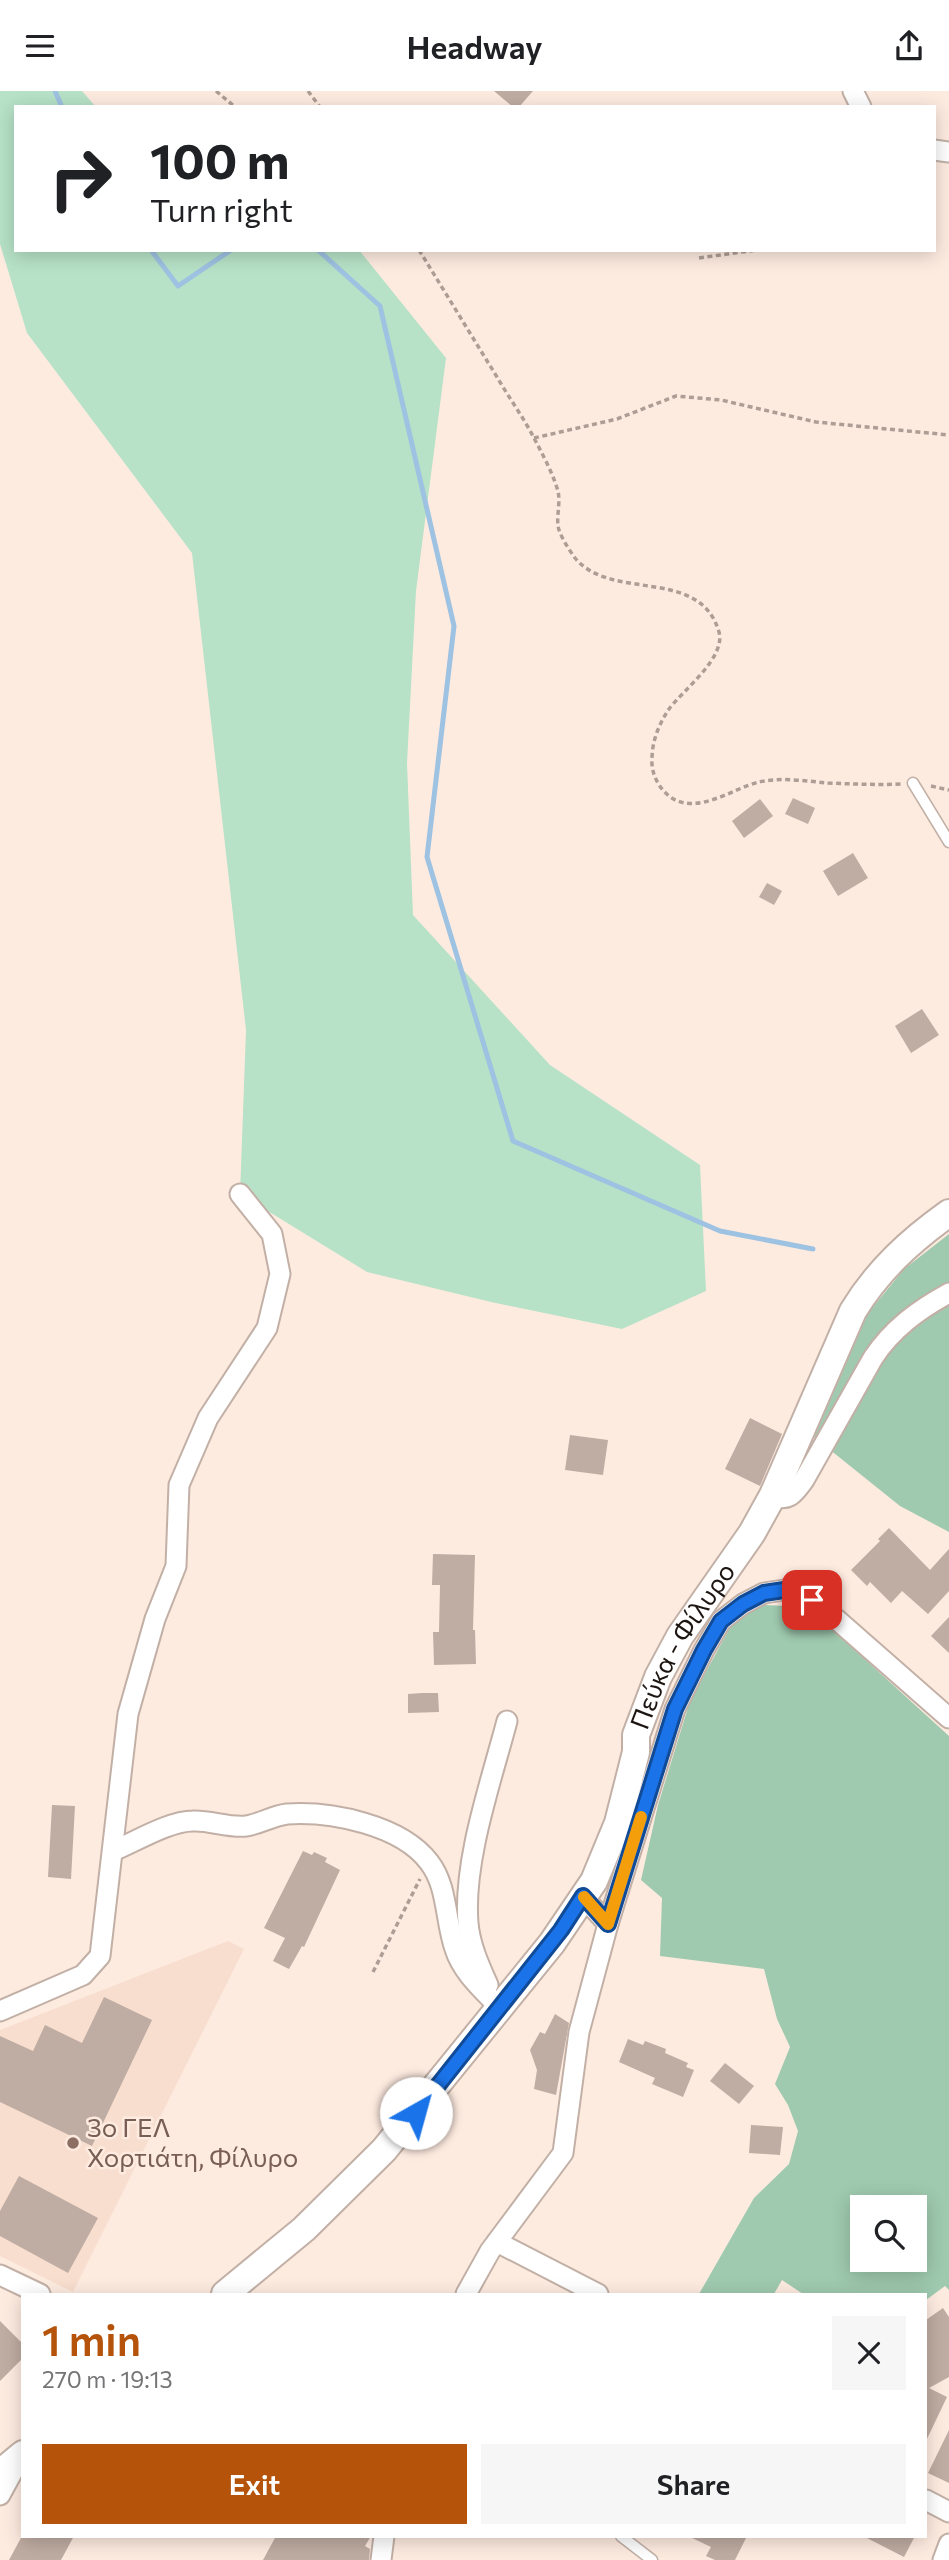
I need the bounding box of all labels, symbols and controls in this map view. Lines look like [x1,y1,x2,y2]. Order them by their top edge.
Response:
text: Headway [406,26,543,66]
icon: menu [21,27,59,65]
icon: share [890,27,928,65]
text: 100 m [150,129,289,189]
icon: right [35,133,126,224]
text: Turn right [150,189,293,229]
street label: Πεύκα - Φίλυρο [623,1556,740,1733]
pin [782,1570,842,1630]
icon: arrive [793,1581,831,1619]
position arrow [379,2076,453,2150]
place label: 3ο ΓΕΛ Χορτιάτη, Φίλυρο [87,2111,298,2172]
marker: 3ο ΓΕΛ Χορτιάτη, Φίλυρο [65,2135,81,2151]
map controls [850,2195,927,2272]
button: search [850,2195,927,2272]
text: 1 min [42,2313,141,2365]
button: close [832,2316,906,2390]
text: 270 m · 19:13 [42,2365,173,2393]
button: Exit [42,2444,467,2524]
button: Share [481,2444,906,2524]

